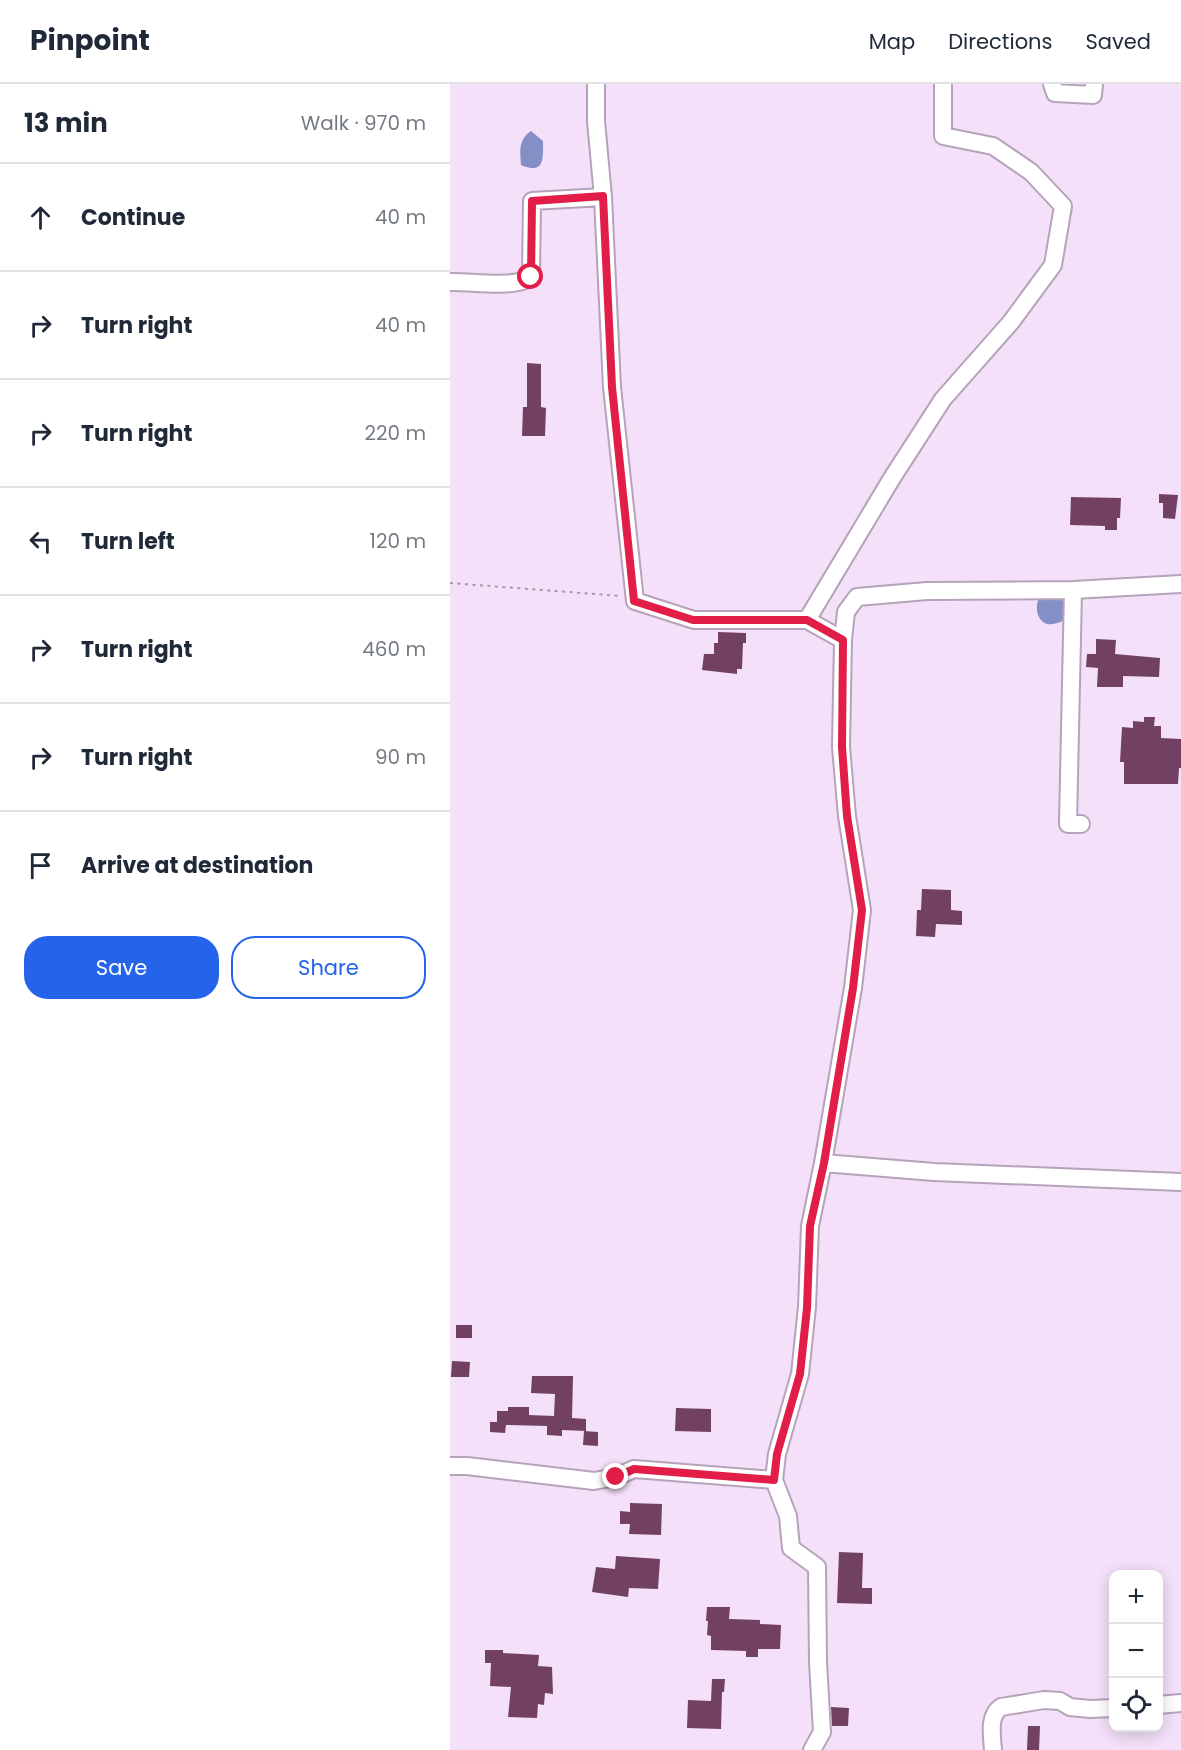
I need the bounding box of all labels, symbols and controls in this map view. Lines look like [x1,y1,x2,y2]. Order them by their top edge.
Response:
text: Pinpoint [30,21,150,60]
text: Map [869,27,915,56]
text: Directions [948,27,1052,56]
text: Saved [1085,27,1151,56]
text: 13 min [24,105,108,141]
text: Walk · 970 m [301,109,426,137]
icon: ahead [24,201,57,234]
text: Continue [81,202,185,233]
text: 40 m [375,203,426,231]
route start [517,263,543,289]
icon: right [24,309,57,342]
text: Turn right [81,310,192,341]
text: 40 m [375,311,426,339]
icon: right [24,417,57,450]
text: Turn right [81,418,192,449]
text: 220 m [365,419,426,447]
icon: left [24,525,57,558]
text: Turn left [81,526,175,557]
text: 120 m [370,527,426,555]
icon: right [24,633,57,666]
text: Turn right [81,634,192,665]
text: 460 m [362,635,426,663]
icon: right [24,741,57,774]
text: Turn right [81,742,192,773]
text: 90 m [375,743,426,771]
icon: arrive [24,849,57,882]
text: Arrive at destination [81,850,313,881]
button: Save [24,936,219,999]
button: Share [231,936,426,999]
route end [602,1463,628,1489]
map controls [1109,1570,1163,1732]
button: + [1109,1570,1163,1624]
button: − [1109,1624,1163,1678]
button: locate [1109,1678,1163,1732]

